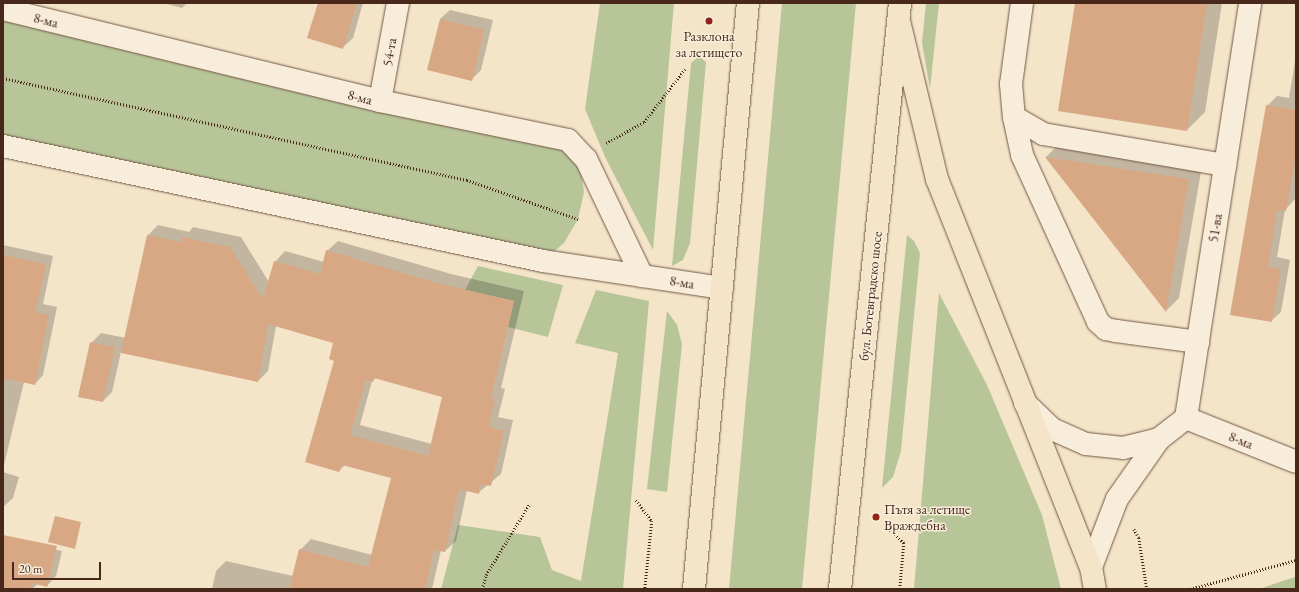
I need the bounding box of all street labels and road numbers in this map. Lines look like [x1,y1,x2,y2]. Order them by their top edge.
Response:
street label: 8-ма [32,9,60,31]
street label: 54-та [378,36,400,68]
street label: 8-ма [346,86,374,108]
street label: 51-ва [1204,212,1226,244]
street label: бул. Ботевградско шосе [855,230,885,362]
street label: 8-ма [668,272,696,292]
street label: 8-ма [1226,428,1256,452]

